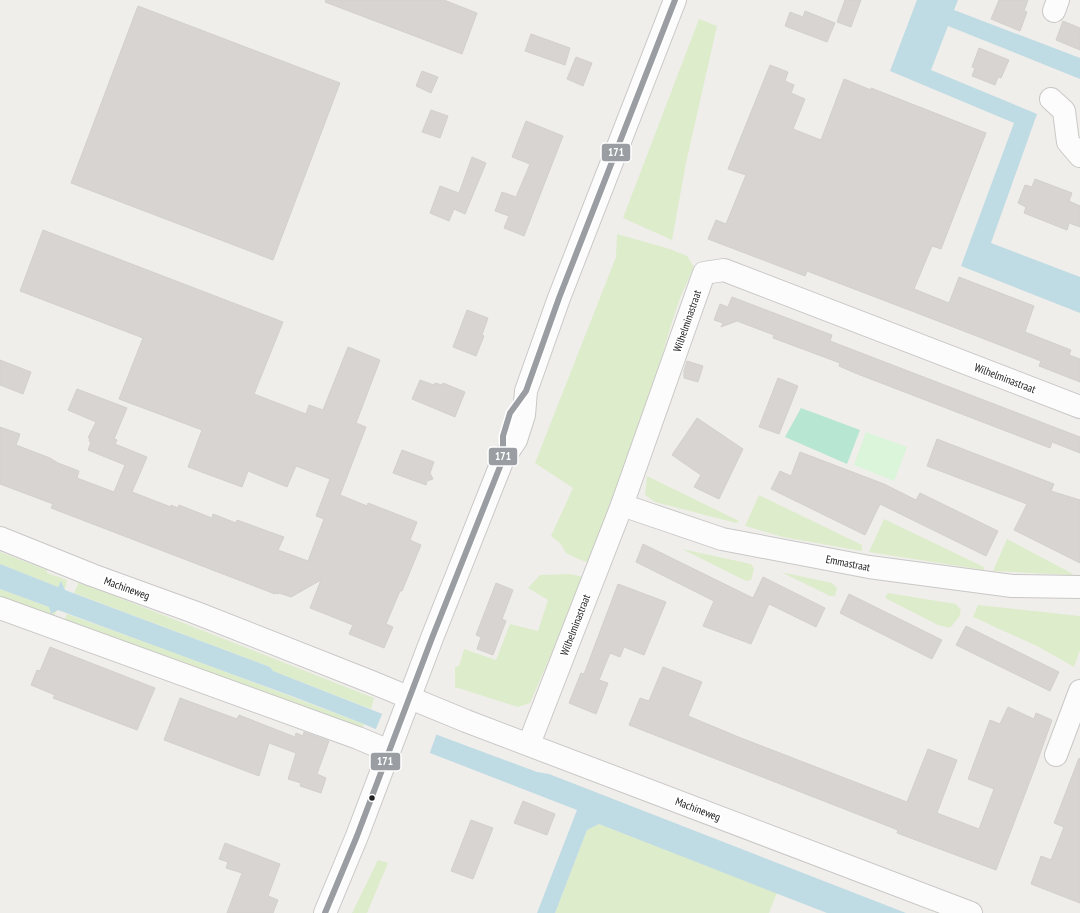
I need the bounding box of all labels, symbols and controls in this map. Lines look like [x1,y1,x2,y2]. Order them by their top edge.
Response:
line badge: 171 [601,143,631,162]
text: 171 [608,145,624,159]
street label: Wilhelminastraat [670,288,704,354]
street label: Wilhelminastraat [972,360,1038,396]
line badge: 171 [488,447,518,466]
text: 171 [495,449,511,463]
street label: Emmastraat [825,552,871,574]
street label: Machineweg [102,573,152,603]
street label: Wilhelminastraat [557,592,593,658]
line badge: 171 [370,752,401,771]
text: 171 [377,754,393,768]
unlabelled marker [367,793,377,803]
street label: Machineweg [673,794,723,824]

